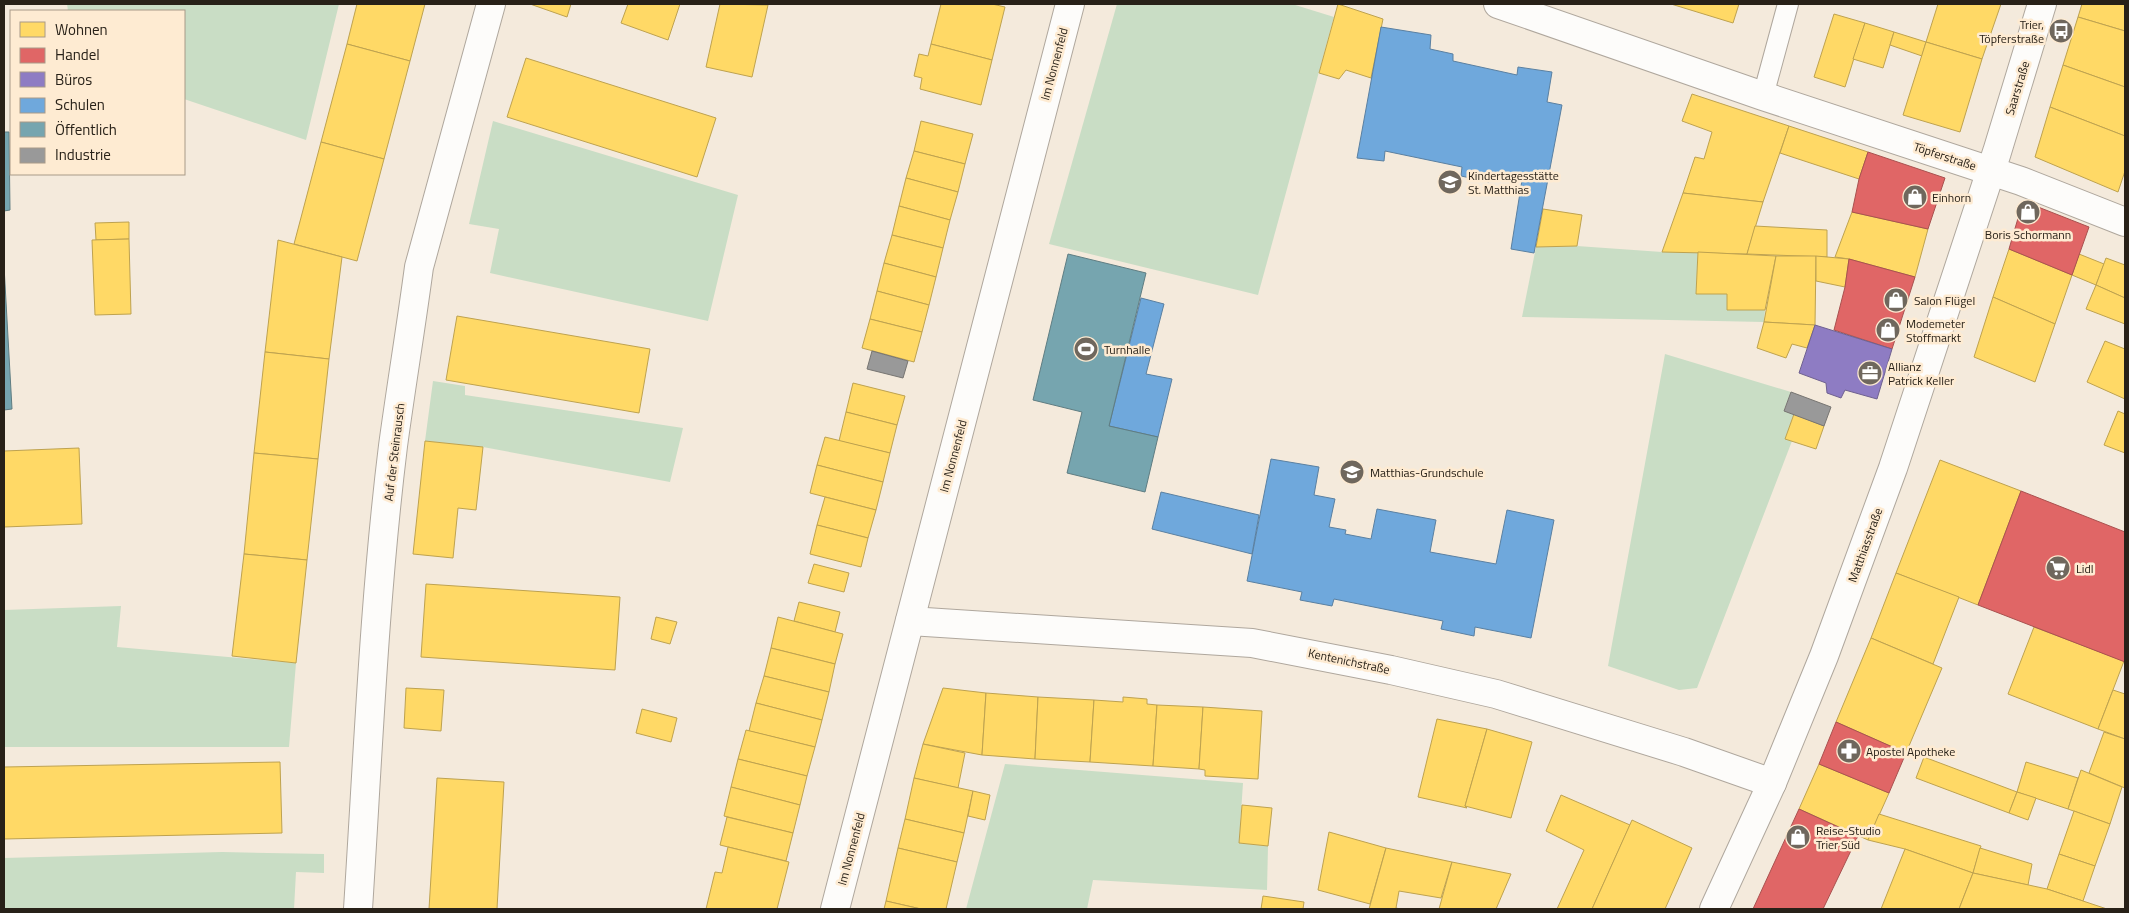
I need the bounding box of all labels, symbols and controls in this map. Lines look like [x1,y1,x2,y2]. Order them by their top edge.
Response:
legend [10,10,185,175]
place label: Trier, Töpferstraße [1979,15,2044,48]
text: Wohnen [55,18,108,41]
bus stop icon: Trier, Töpferstraße [2048,18,2074,44]
street label: Im Nonnenfeld [1035,26,1073,102]
text: Handel [55,43,100,66]
street label: Saarstraße [2000,59,2034,117]
text: Büros [55,68,92,91]
text: Schulen [55,93,105,116]
text: Öffentlich [55,118,117,141]
street label: Töpferstraße [1911,137,1979,175]
text: Industrie [55,143,111,166]
place label: Kindertagesstätte St. Matthias [1468,166,1559,199]
school or university icon: Kindertagesstätte St. Matthias [1437,169,1463,195]
shop icon: Einhorn [1902,184,1928,210]
place label: Einhorn [1932,188,1971,207]
shop icon: Boris Schormann [2015,199,2041,225]
place label: Boris Schormann [1985,225,2071,244]
shop icon: Salon Flügel [1883,287,1909,313]
place label: Salon Flügel [1914,291,1975,310]
place label: Modemeter Stoffmarkt [1906,314,1965,347]
shop icon: Modemeter Stoffmarkt [1875,317,1901,343]
sports icon: Turnhalle [1073,336,1099,362]
place label: Turnhalle [1104,340,1150,359]
place label: Allianz Patrick Keller [1888,357,1954,390]
office icon: Allianz Patrick Keller [1857,360,1883,386]
street label: Auf der Steinrausch [379,402,409,502]
street label: Im Nonnenfeld [934,418,972,494]
school or university icon: Matthias-Grundschule [1339,459,1365,485]
place label: Matthias-Grundschule [1370,463,1484,482]
street label: Matthiasstraße [1843,505,1887,585]
supermarket icon: Lidl [2045,555,2071,581]
place label: Lidl [2076,559,2094,578]
street label: Kentenichstraße [1306,643,1392,679]
pharmacy icon: Apostel Apotheke [1836,738,1862,764]
place label: Apostel Apotheke [1866,742,1955,761]
street label: Im Nonnenfeld [832,811,870,887]
place label: Reise-Studio Trier Süd [1816,821,1881,854]
shop icon: Reise-Studio Trier Süd [1785,824,1811,850]

